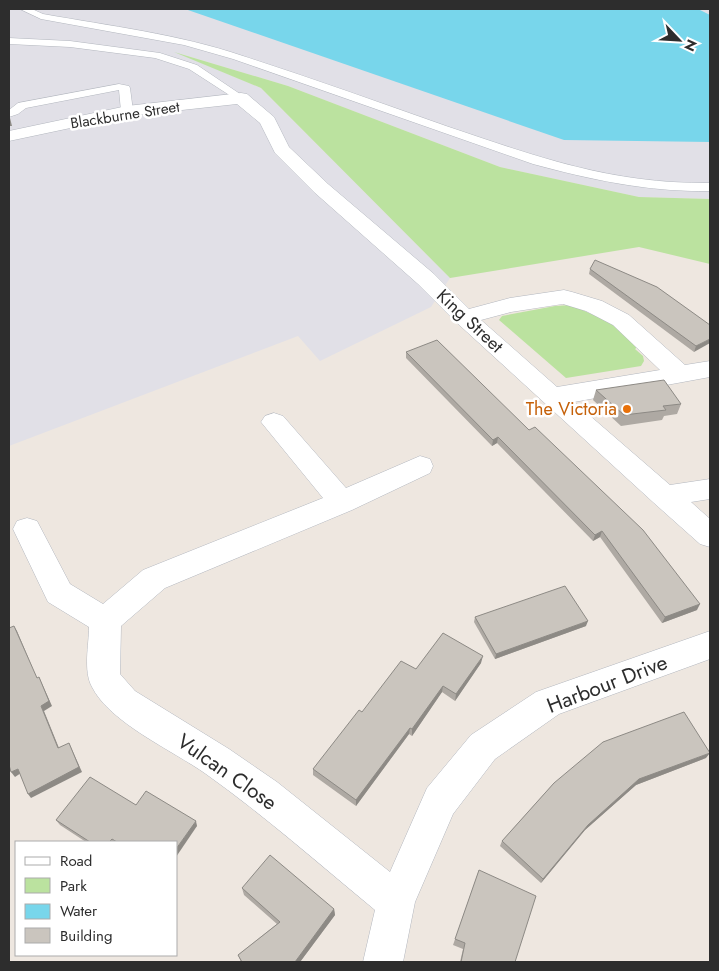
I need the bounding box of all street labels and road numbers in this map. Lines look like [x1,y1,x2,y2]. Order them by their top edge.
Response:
street label: Blackburne Street [69,95,182,134]
street label: King Street [431,283,510,359]
street label: Harbour Drive [542,647,672,721]
street label: Vulcan Close [171,727,283,818]

